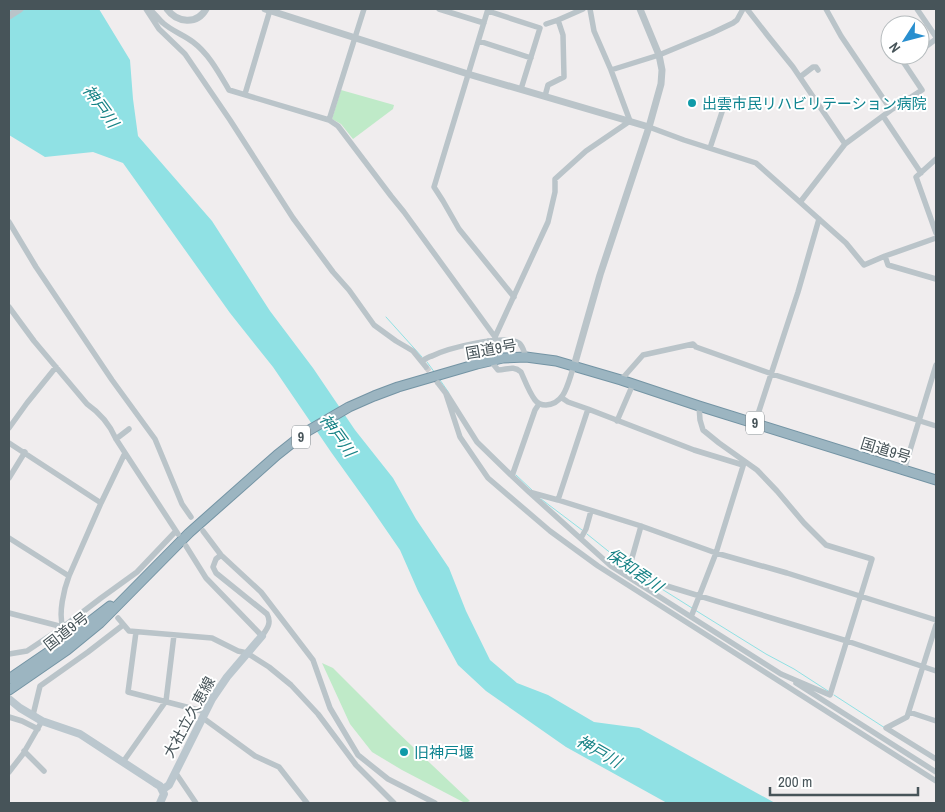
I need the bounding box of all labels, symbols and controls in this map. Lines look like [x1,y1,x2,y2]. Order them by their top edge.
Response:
north arrow [880,15,930,65]
text: N [885,39,904,56]
water label: 神戸川 [78,80,125,133]
place label: 出雲市民リハビリテーション病院 [702,93,927,114]
marker: 出雲市民リハビリテーション病院 [686,97,698,109]
street label: 国道9号 [464,334,518,364]
water label: 神戸川 [315,409,362,462]
road number: 9 [746,412,764,434]
road number: 9 [292,426,310,448]
street label: 国道9号 [858,432,914,468]
water label: 保知君川 [602,543,669,599]
street label: 国道9号 [39,607,93,655]
street label: 大社立久恵線 [158,673,220,761]
water label: 神戸川 [573,729,627,774]
place label: 旧神戸堰 [414,742,474,763]
marker: 旧神戸堰 [398,746,410,758]
scale bar [770,764,918,796]
text: 200 m [778,771,812,792]

